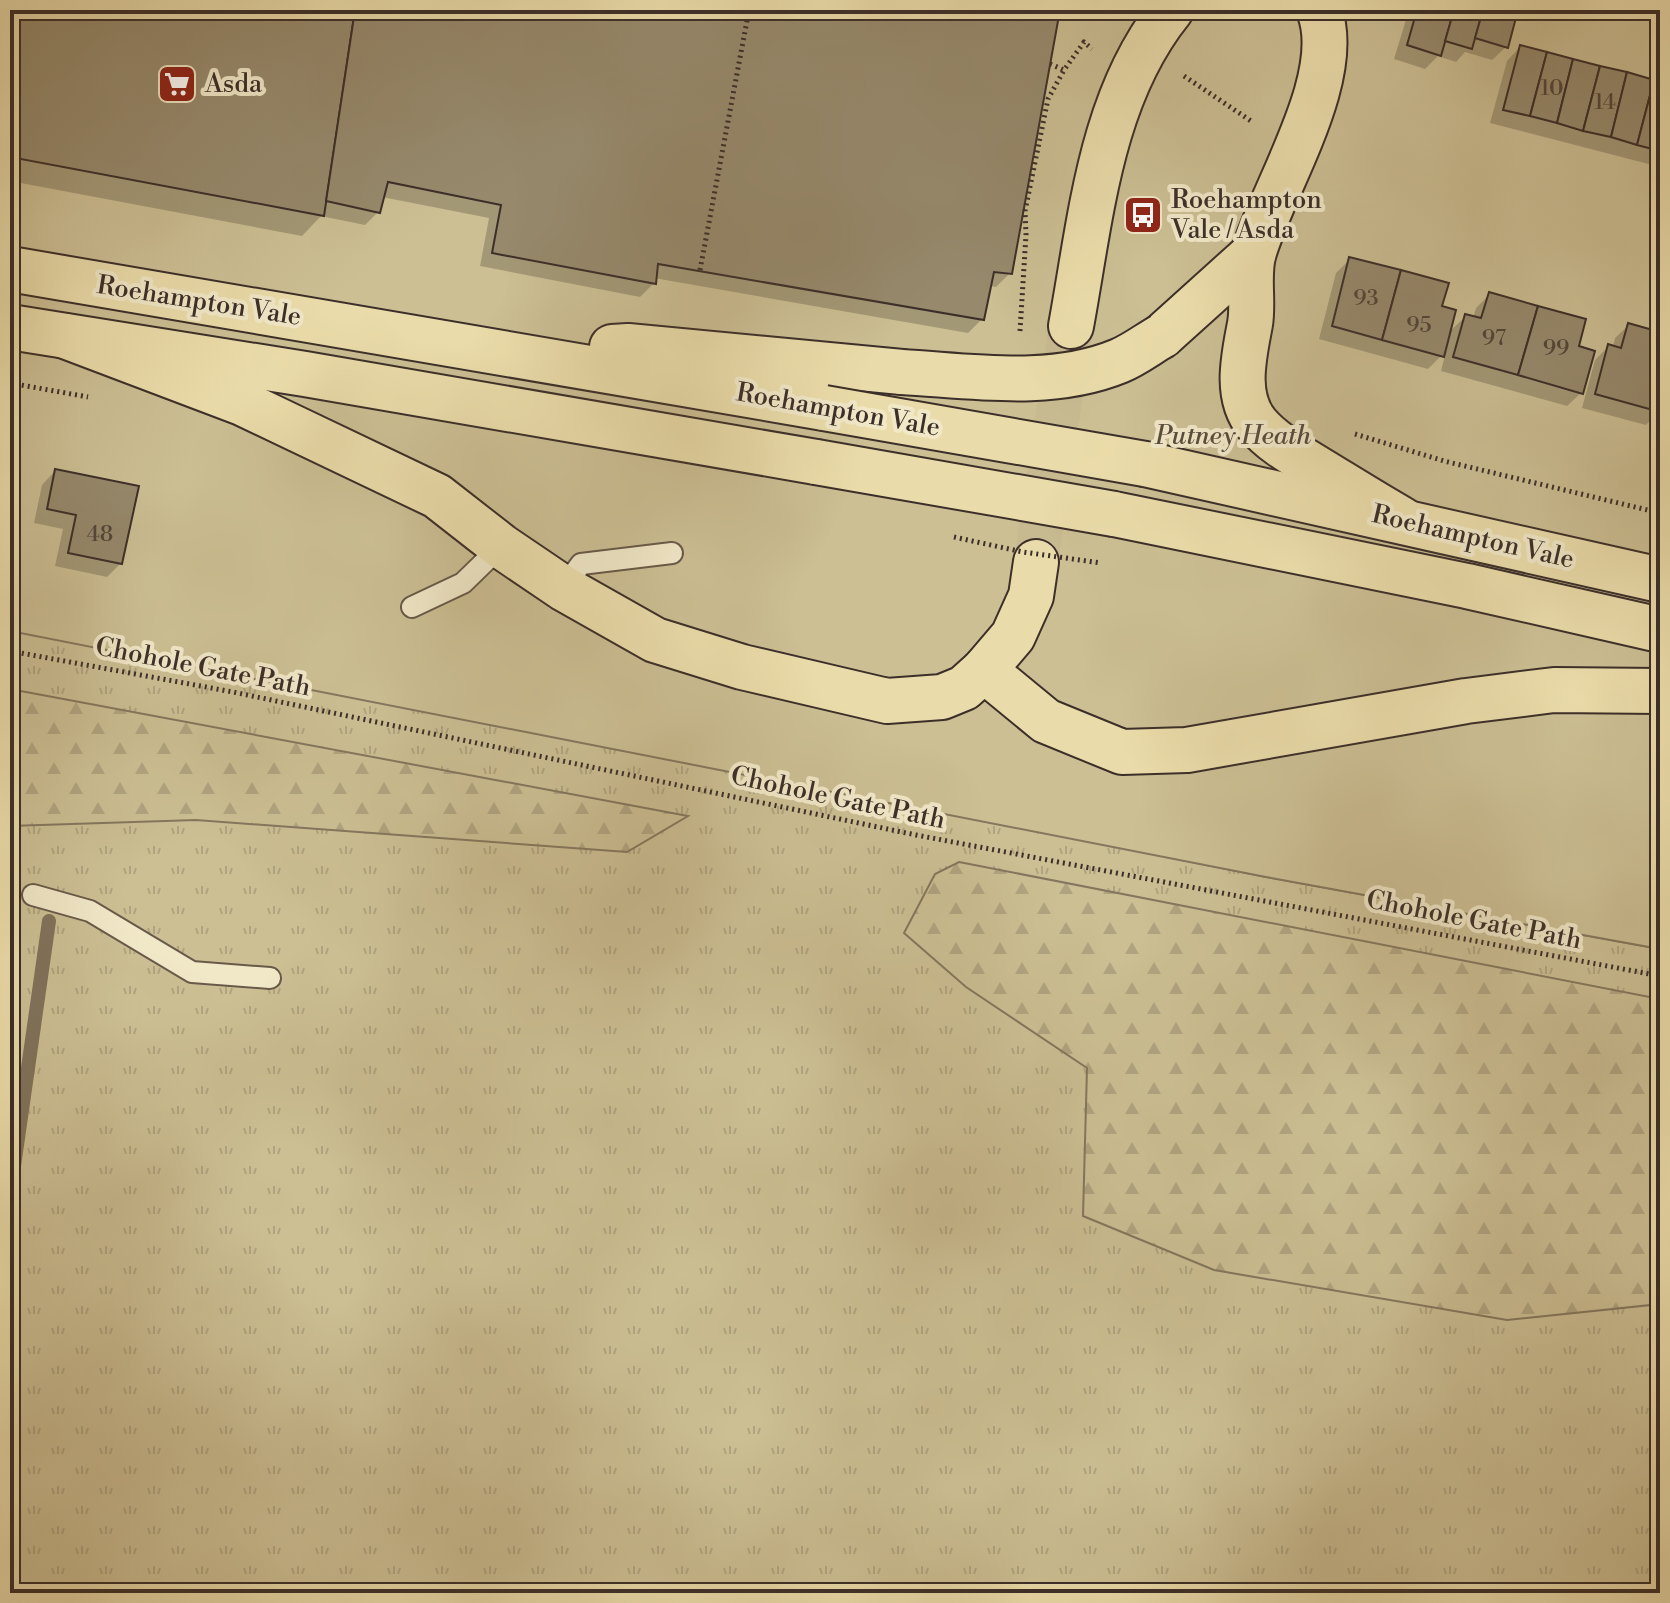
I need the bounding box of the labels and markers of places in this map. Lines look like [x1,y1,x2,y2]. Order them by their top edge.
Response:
supermarket icon: Asda [156,63,198,105]
place label: Asda [204,68,263,100]
place label: Roehampton Vale / Asda [1170,184,1322,246]
bus stop icon: Roehampton Vale / Asda [1122,194,1164,236]

